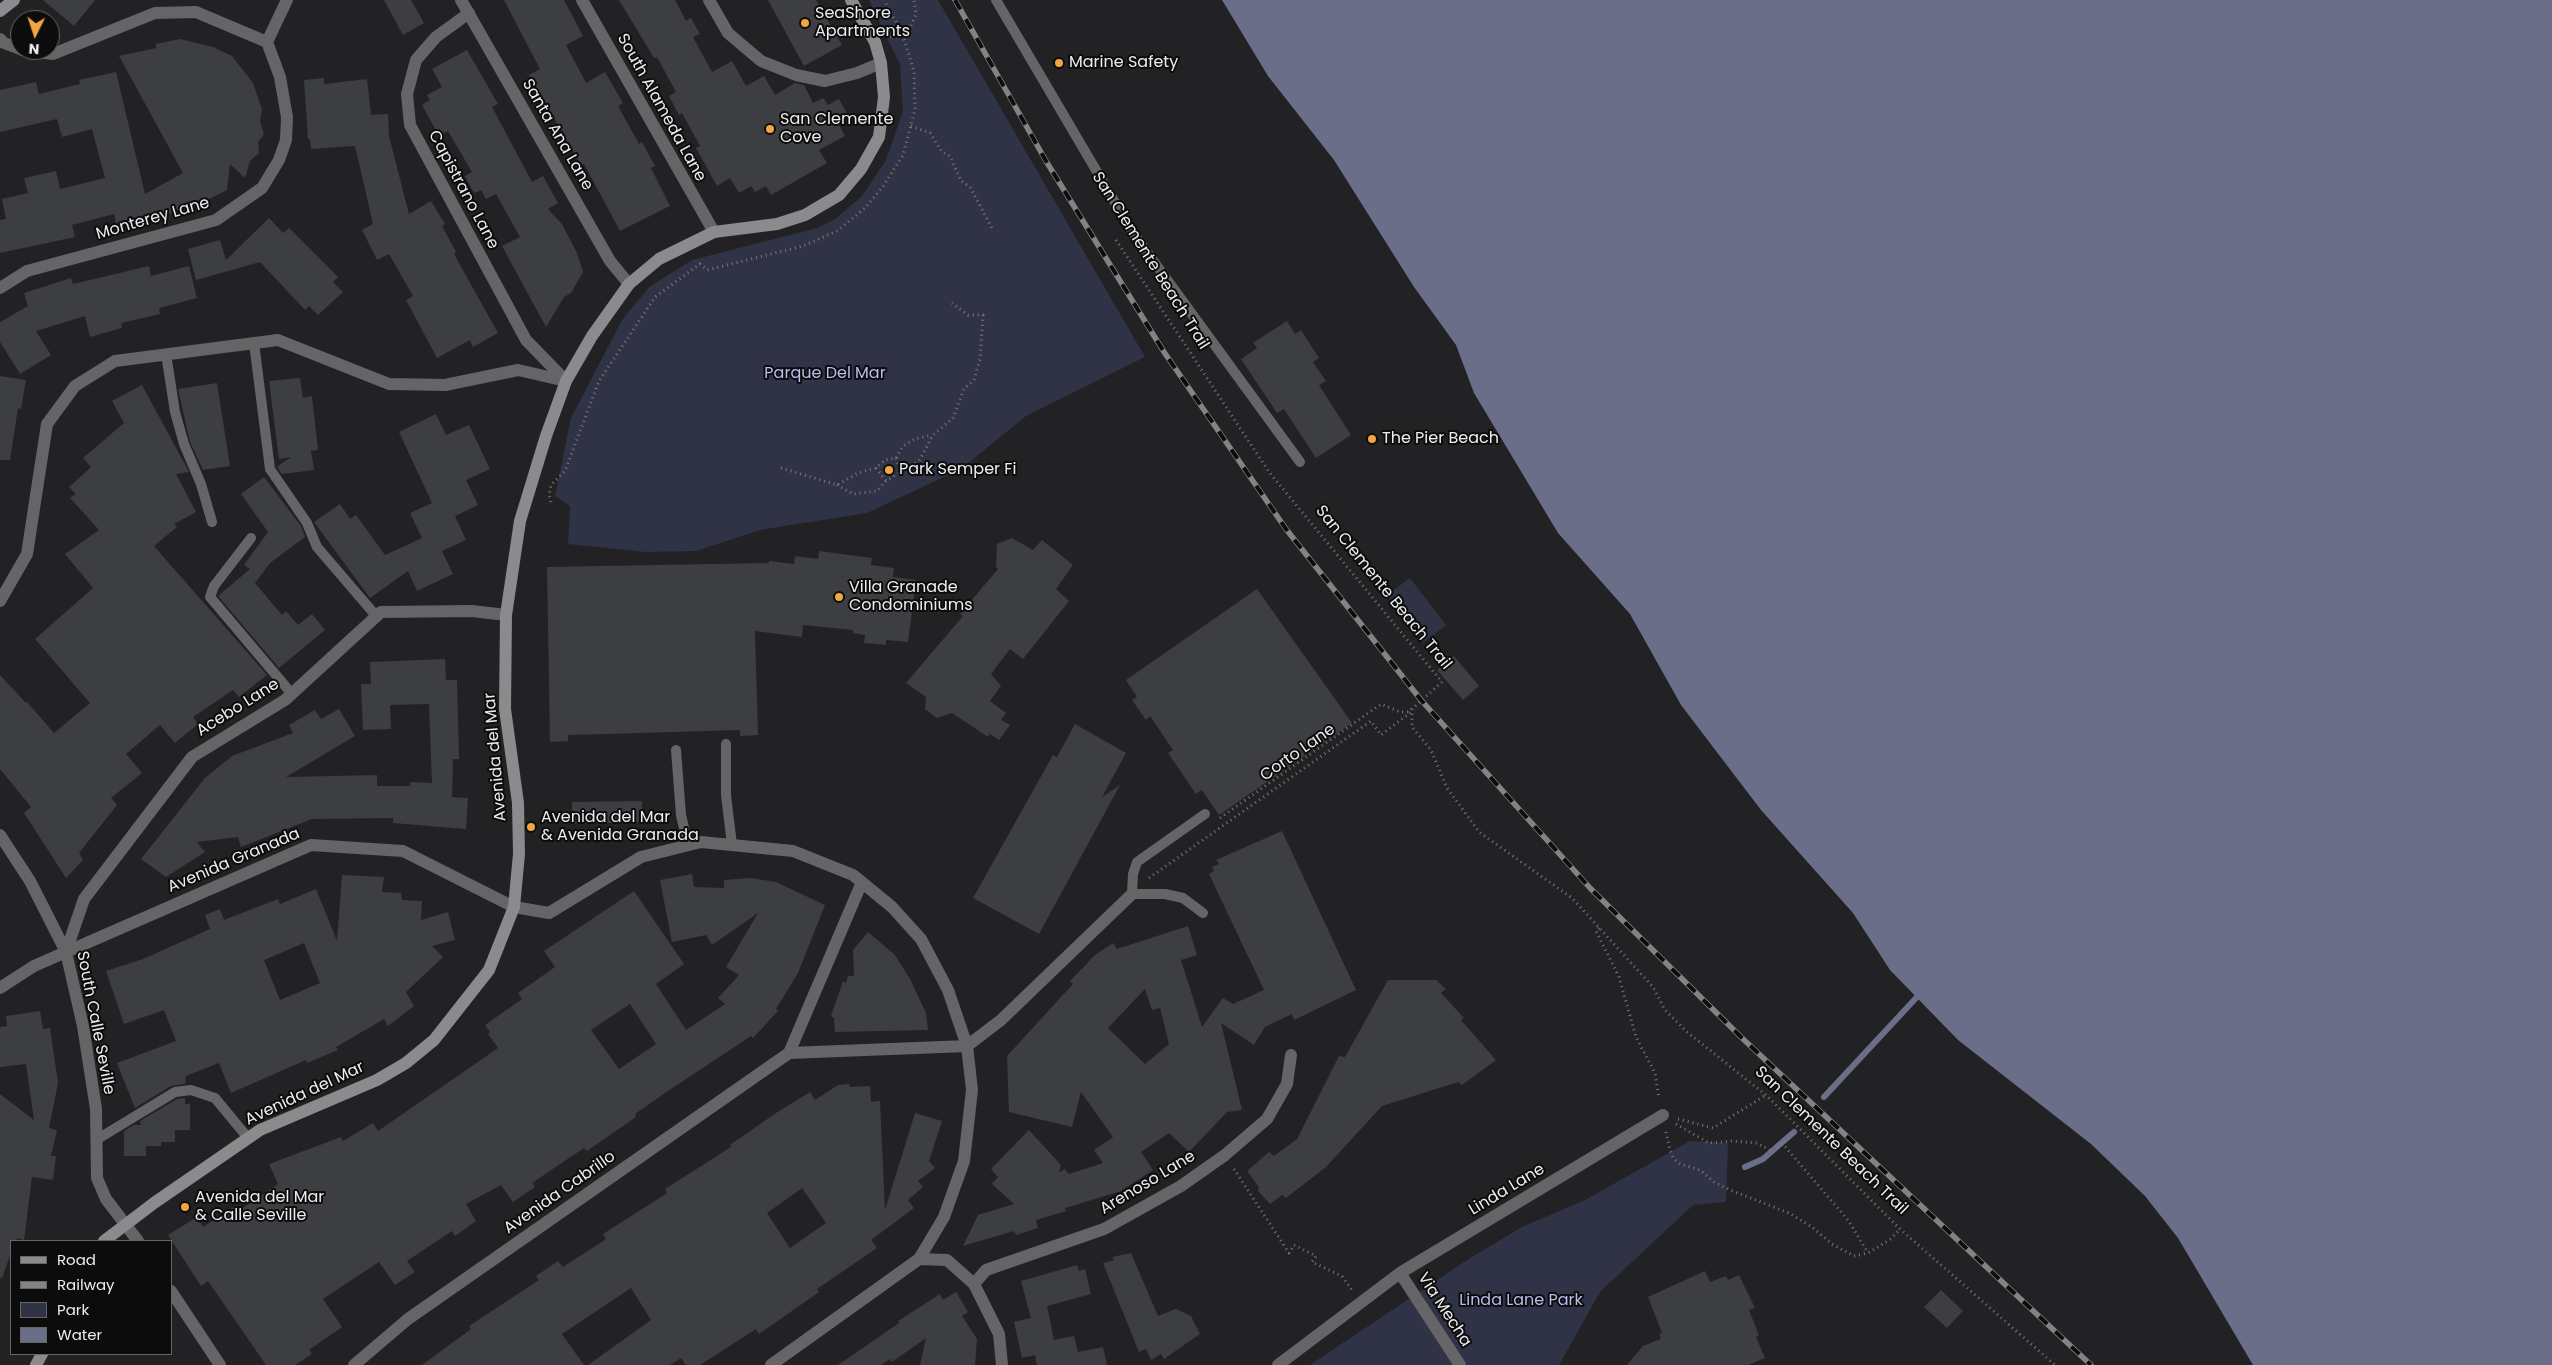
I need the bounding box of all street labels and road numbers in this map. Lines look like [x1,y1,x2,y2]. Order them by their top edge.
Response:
street label: South Alameda Lane [612,31,710,185]
street label: Santa Ana Lane [517,76,597,194]
street label: Capistrano Lane [424,127,502,253]
street label: San Clemente Beach Trail [1087,169,1213,353]
street label: Monterey Lane [94,194,212,244]
street label: San Clemente Beach Trail [1311,502,1455,674]
street label: Acebo Lane [193,675,283,741]
street label: Avenida del Mar [481,692,511,822]
street label: Corto Lane [1257,720,1339,786]
street label: Avenida Granada [165,824,303,898]
street label: South Calle Seville [72,950,118,1096]
street label: Avenida del Mar [242,1058,368,1130]
street label: San Clemente Beach Trail [1750,1063,1912,1219]
street label: Avenida Cabrillo [501,1147,619,1239]
street label: Arenoso Lane [1097,1147,1199,1219]
street label: Linda Lane [1466,1160,1548,1220]
street label: Via Mecha [1413,1269,1475,1351]

